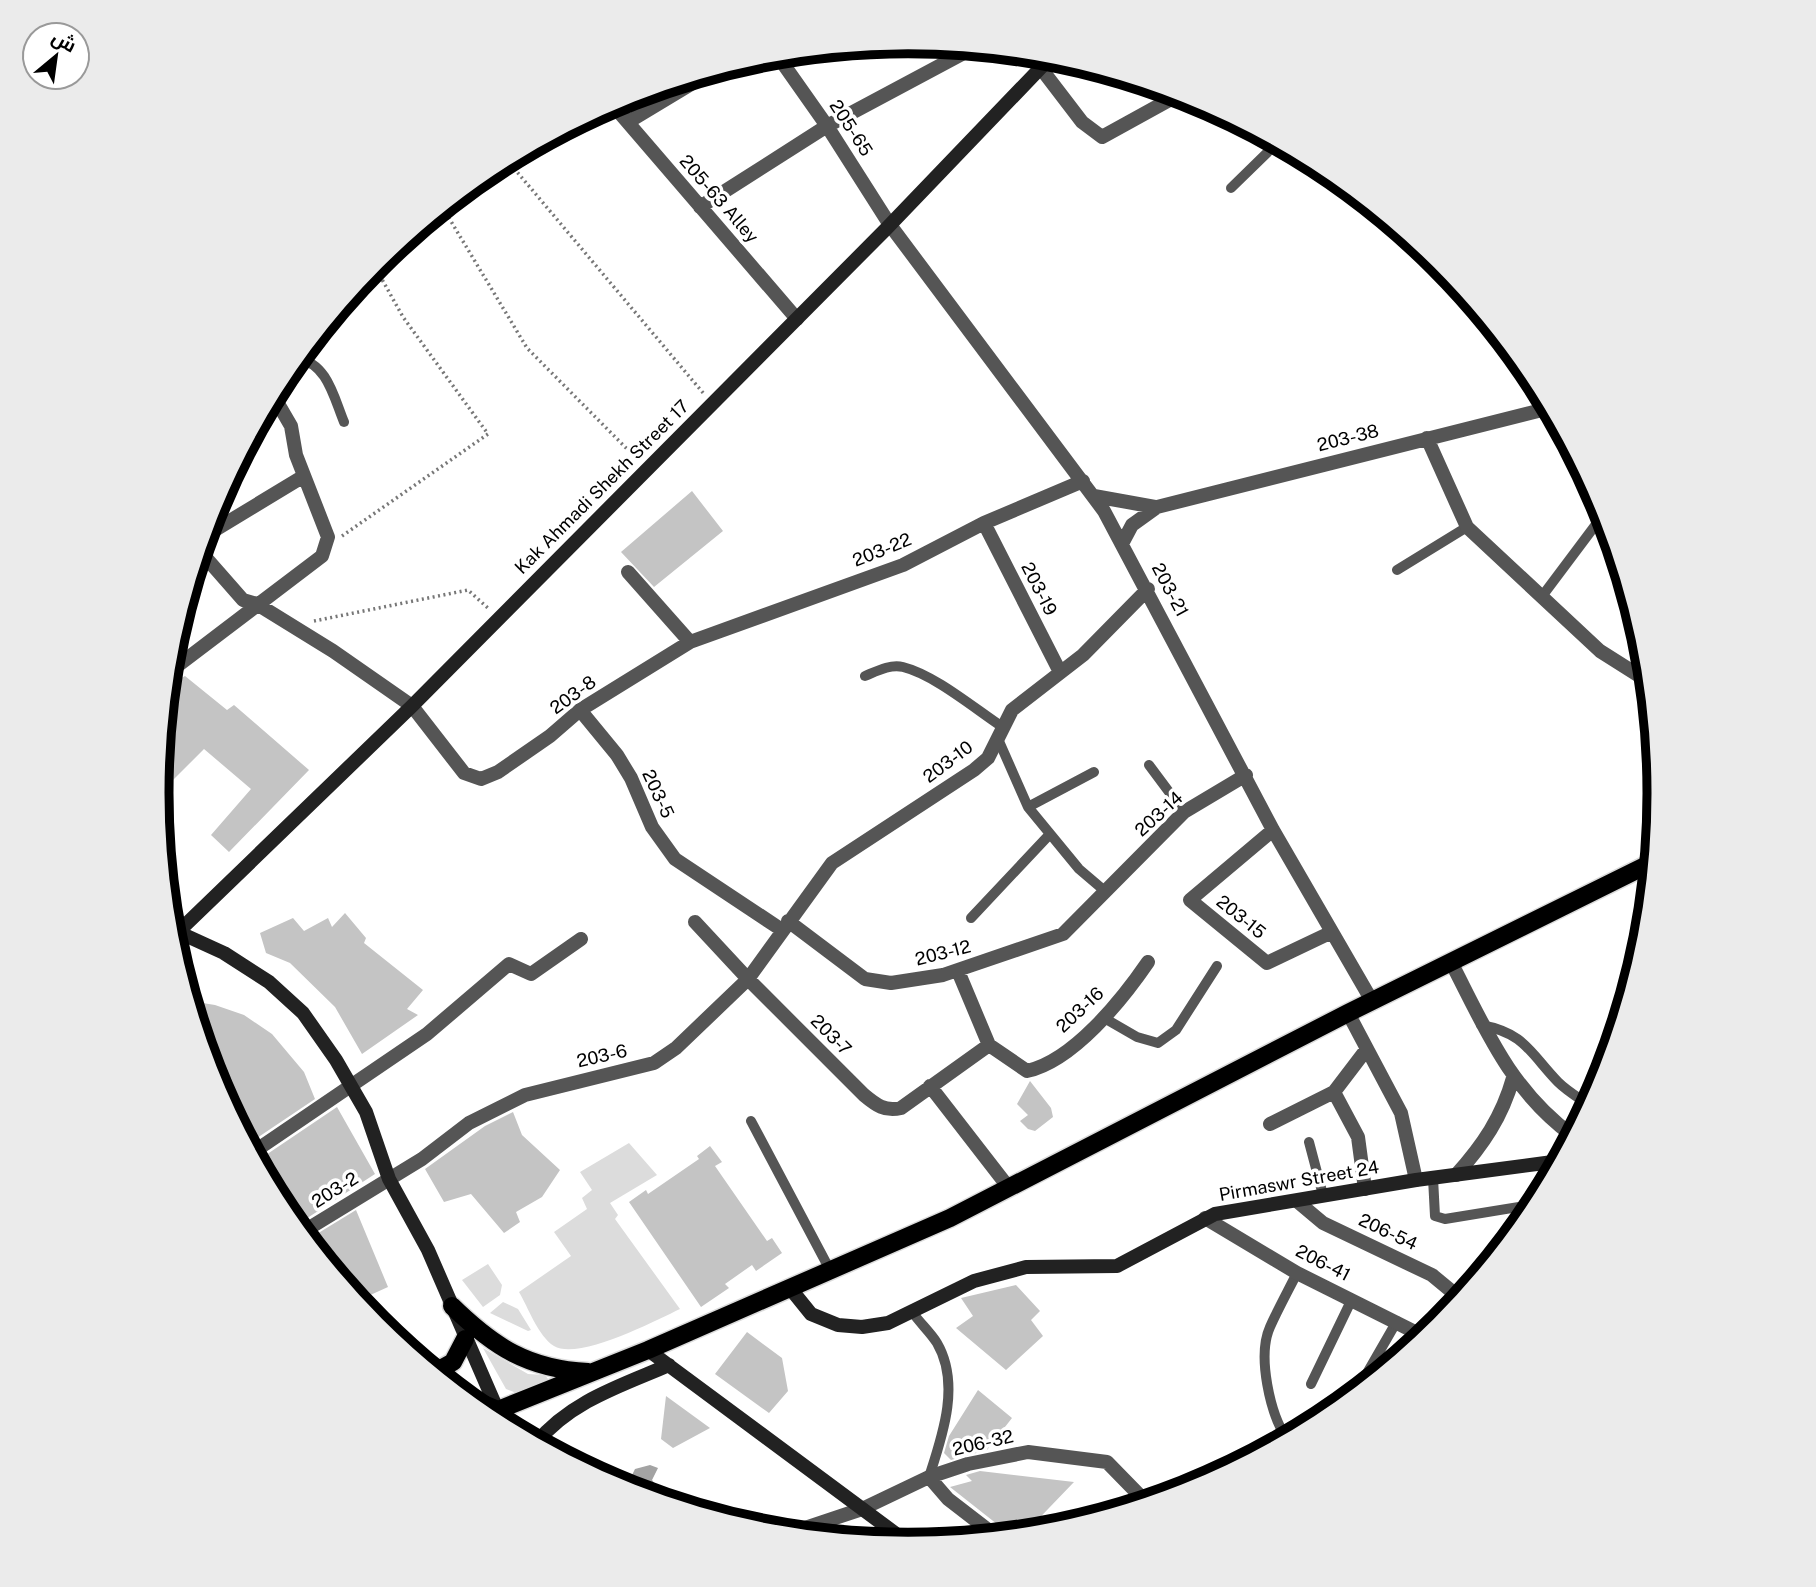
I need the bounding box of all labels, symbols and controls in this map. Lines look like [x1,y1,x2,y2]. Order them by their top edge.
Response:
north arrow [21,21,91,91]
text: ش [48,26,80,58]
street label: 205-65 [826,96,877,160]
street label: 205-63 Alley [676,150,763,247]
street label: Kak Ahmadi Shekh Street 17 [510,395,693,578]
street label: 203-38 [1315,420,1381,455]
street label: 203-22 [849,528,914,571]
street label: 203-19 [1017,559,1062,619]
street label: 203-21 [1148,559,1193,620]
street label: 203-8 [546,671,600,718]
street label: 203-10 [919,736,977,787]
street label: 203-5 [638,766,679,821]
street label: 203-14 [1130,787,1187,841]
street label: 203-15 [1212,890,1270,943]
street label: 203-12 [913,935,973,970]
street label: 203-16 [1052,983,1108,1037]
street label: 203-7 [807,1010,856,1059]
street label: 203-6 [575,1040,629,1071]
street label: Pirmaswr Street 24 [1217,1156,1381,1205]
street label: 203-2 [308,1167,362,1212]
street label: 206-54 [1355,1209,1421,1254]
street label: 206-41 [1293,1240,1354,1285]
street label: 206-32 [950,1425,1015,1460]

